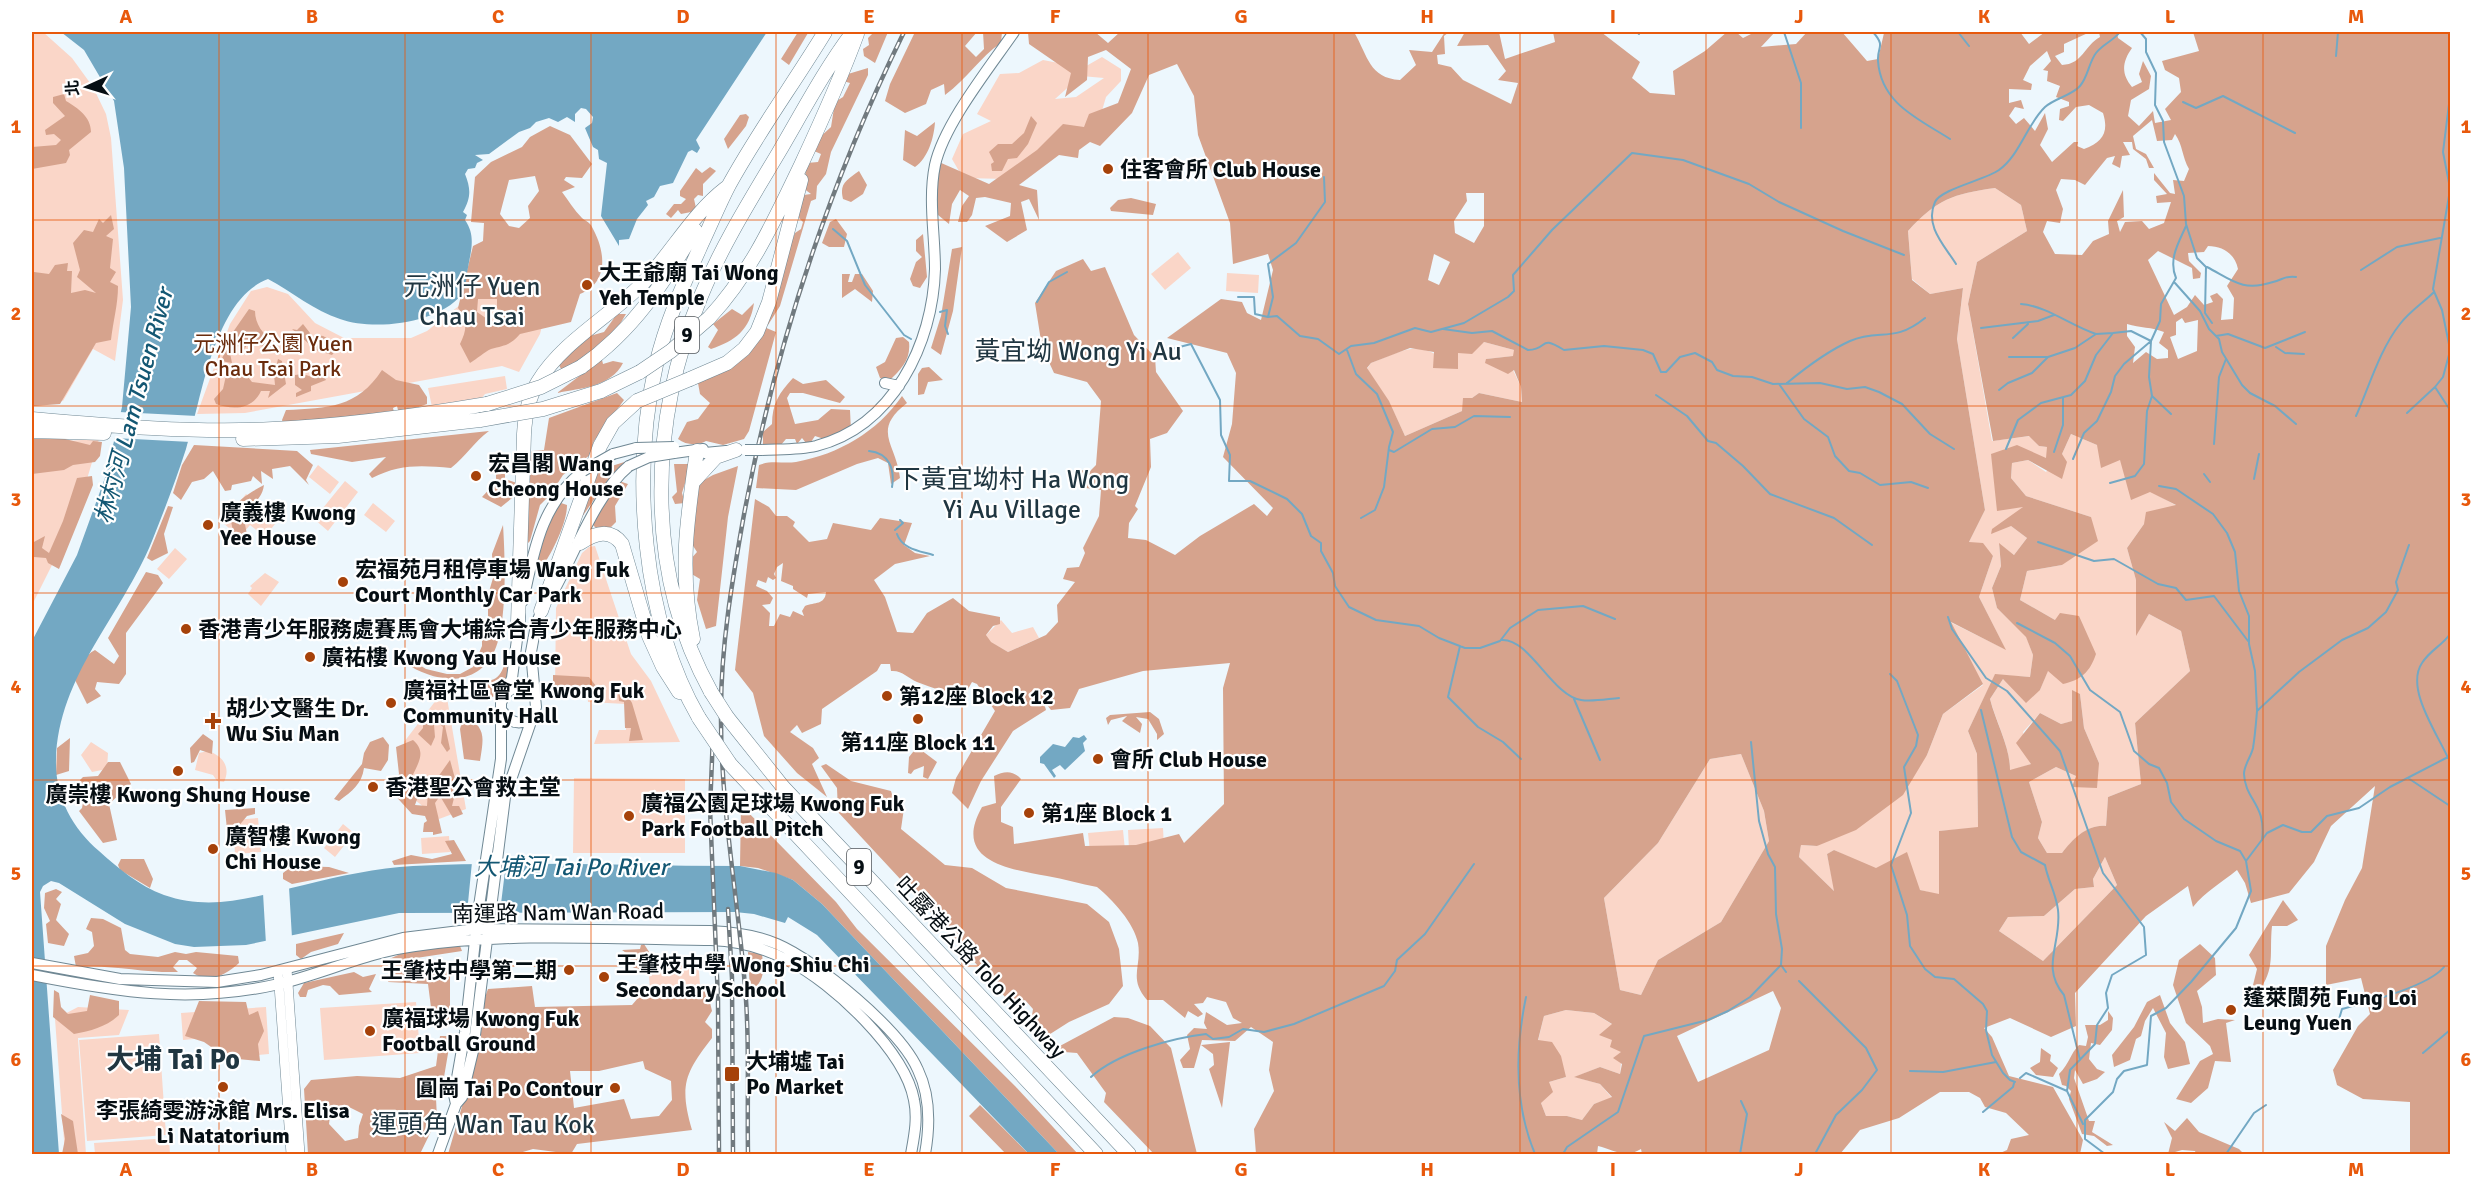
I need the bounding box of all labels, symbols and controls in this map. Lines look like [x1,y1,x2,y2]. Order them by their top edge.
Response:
text: A [120,4,133,29]
text: B [306,4,318,29]
text: C [492,4,504,29]
text: D [676,4,690,29]
text: E [863,4,875,29]
text: F [1050,4,1061,29]
text: G [1234,4,1248,29]
text: H [1420,4,1434,29]
text: I [1610,4,1616,29]
text: J [1794,4,1804,29]
text: K [1978,4,1991,29]
text: L [2165,4,2176,29]
text: M [2348,4,2364,29]
north arrow [57,57,117,117]
text: 北 [62,79,84,97]
text: 1 [11,114,22,139]
text: 1 [2461,114,2472,139]
place label: 住客會所 Club House [1120,156,1321,183]
marker: 住客會所 Club House [1101,162,1115,176]
place label: 大王爺廟 Tai Wong Yeh Temple [598,259,779,311]
district label: 元洲仔 Yuen Chau Tsai [403,271,541,333]
marker: 大王爺廟 Tai Wong Yeh Temple [580,278,594,292]
water label: 林村河 Lam Tsuen River [88,282,181,527]
text: 2 [11,301,21,326]
text: 2 [2461,301,2471,326]
road number: 9 [675,317,699,353]
park label: 元洲仔公園 Yuen Chau Tsai Park [193,330,353,382]
district label: 黃宜坳 Wong Yi Au [974,336,1182,368]
place label: 宏昌閣 Wang Cheong House [488,450,624,502]
district label: 下黃宜坳村 Ha Wong Yi Au Village [895,464,1129,526]
marker: 宏昌閣 Wang Cheong House [469,469,483,483]
text: 3 [11,487,21,512]
text: 3 [2461,487,2471,512]
place label: 廣義樓 Kwong Yee House [219,499,356,551]
marker: 廣義樓 Kwong Yee House [201,518,215,532]
place label: 宏福苑月租停車場 Wang Fuk Court Monthly Car Park [355,556,630,608]
marker: 宏福苑月租停車場 Wang Fuk Court Monthly Car Park [336,575,350,589]
place label: 香港青少年服務處賽馬會大埔綜合青少年服務中心 [198,616,682,643]
marker: 香港青少年服務處賽馬會大埔綜合青少年服務中心 [179,622,193,636]
place label: 廣祐樓 Kwong Yau House [322,644,561,671]
marker: 廣祐樓 Kwong Yau House [303,650,317,664]
text: 4 [11,674,22,699]
text: 4 [2461,674,2472,699]
place label: 廣福社區會堂 Kwong Fuk Community Hall [403,677,645,729]
place label: 第12座 Block 12 [899,683,1054,710]
marker: 第12座 Block 12 [880,689,894,703]
place label: 胡少文醫生 Dr. Wu Siu Man [226,695,369,747]
marker: 廣福社區會堂 Kwong Fuk Community Hall [384,696,398,710]
marker: 胡少文醫生 Dr. Wu Siu Man [204,712,222,730]
marker: 第11座 Block 11 [911,712,925,726]
place label: 第11座 Block 11 [841,729,996,756]
place label: 會所 Club House [1110,746,1267,773]
marker: 會所 Club House [1091,752,1105,766]
marker: 廣崇樓 Kwong Shung House [171,764,185,778]
place label: 香港聖公會救主堂 [385,774,561,801]
marker: 香港聖公會救主堂 [366,780,380,794]
place label: 廣崇樓 Kwong Shung House [46,781,311,808]
place label: 廣福公園足球場 Kwong Fuk Park Football Pitch [641,790,905,842]
place label: 第1座 Block 1 [1041,800,1172,827]
marker: 第1座 Block 1 [1022,806,1036,820]
marker: 廣福公園足球場 Kwong Fuk Park Football Pitch [622,809,636,823]
place label: 廣智樓 Kwong Chi House [225,823,361,875]
marker: 廣智樓 Kwong Chi House [206,842,220,856]
road number: 9 [847,849,871,885]
water label: 大埔河 Tai Po River [474,852,671,882]
text: 5 [11,861,21,886]
text: 5 [2461,861,2471,886]
street label: 吐露港公路 Tolo Highway [889,871,1072,1064]
street label: 南運路 Nam Wan Road [452,897,664,928]
place label: 王肇枝中學 Wong Shiu Chi Secondary School [616,951,870,1003]
place label: 王肇枝中學第二期 [381,957,557,984]
marker: 王肇枝中學第二期 [562,963,576,977]
marker: 王肇枝中學 Wong Shiu Chi Secondary School [597,970,611,984]
place label: 蓬萊閬苑 Fung Loi Leung Yuen [2243,984,2417,1036]
marker: 蓬萊閬苑 Fung Loi Leung Yuen [2224,1003,2238,1017]
place label: 廣福球場 Kwong Fuk Football Ground [382,1005,580,1057]
marker: 廣福球場 Kwong Fuk Football Ground [363,1024,377,1038]
district label: 大埔 Tai Po [106,1043,240,1077]
text: 6 [11,1047,22,1072]
text: 6 [2461,1047,2472,1072]
place label: 大埔墟 Tai Po Market [746,1048,844,1100]
marker: 大埔墟 Tai Po Market [723,1065,741,1083]
place label: 圓崗 Tai Po Contour [416,1075,603,1102]
marker: 李張綺雯游泳館 Mrs. Elisa Li Natatorium [216,1080,230,1094]
marker: 圓崗 Tai Po Contour [608,1081,622,1095]
place label: 李張綺雯游泳館 Mrs. Elisa Li Natatorium [96,1097,350,1149]
district label: 運頭角 Wan Tau Kok [371,1109,595,1141]
text: A [120,1157,133,1182]
text: B [306,1157,318,1182]
text: C [492,1157,504,1182]
text: D [676,1157,690,1182]
text: E [863,1157,875,1182]
text: F [1050,1157,1061,1182]
text: G [1234,1157,1248,1182]
text: H [1420,1157,1434,1182]
text: I [1610,1157,1616,1182]
text: J [1794,1157,1804,1182]
text: K [1978,1157,1991,1182]
text: L [2165,1157,2176,1182]
text: M [2348,1157,2364,1182]

